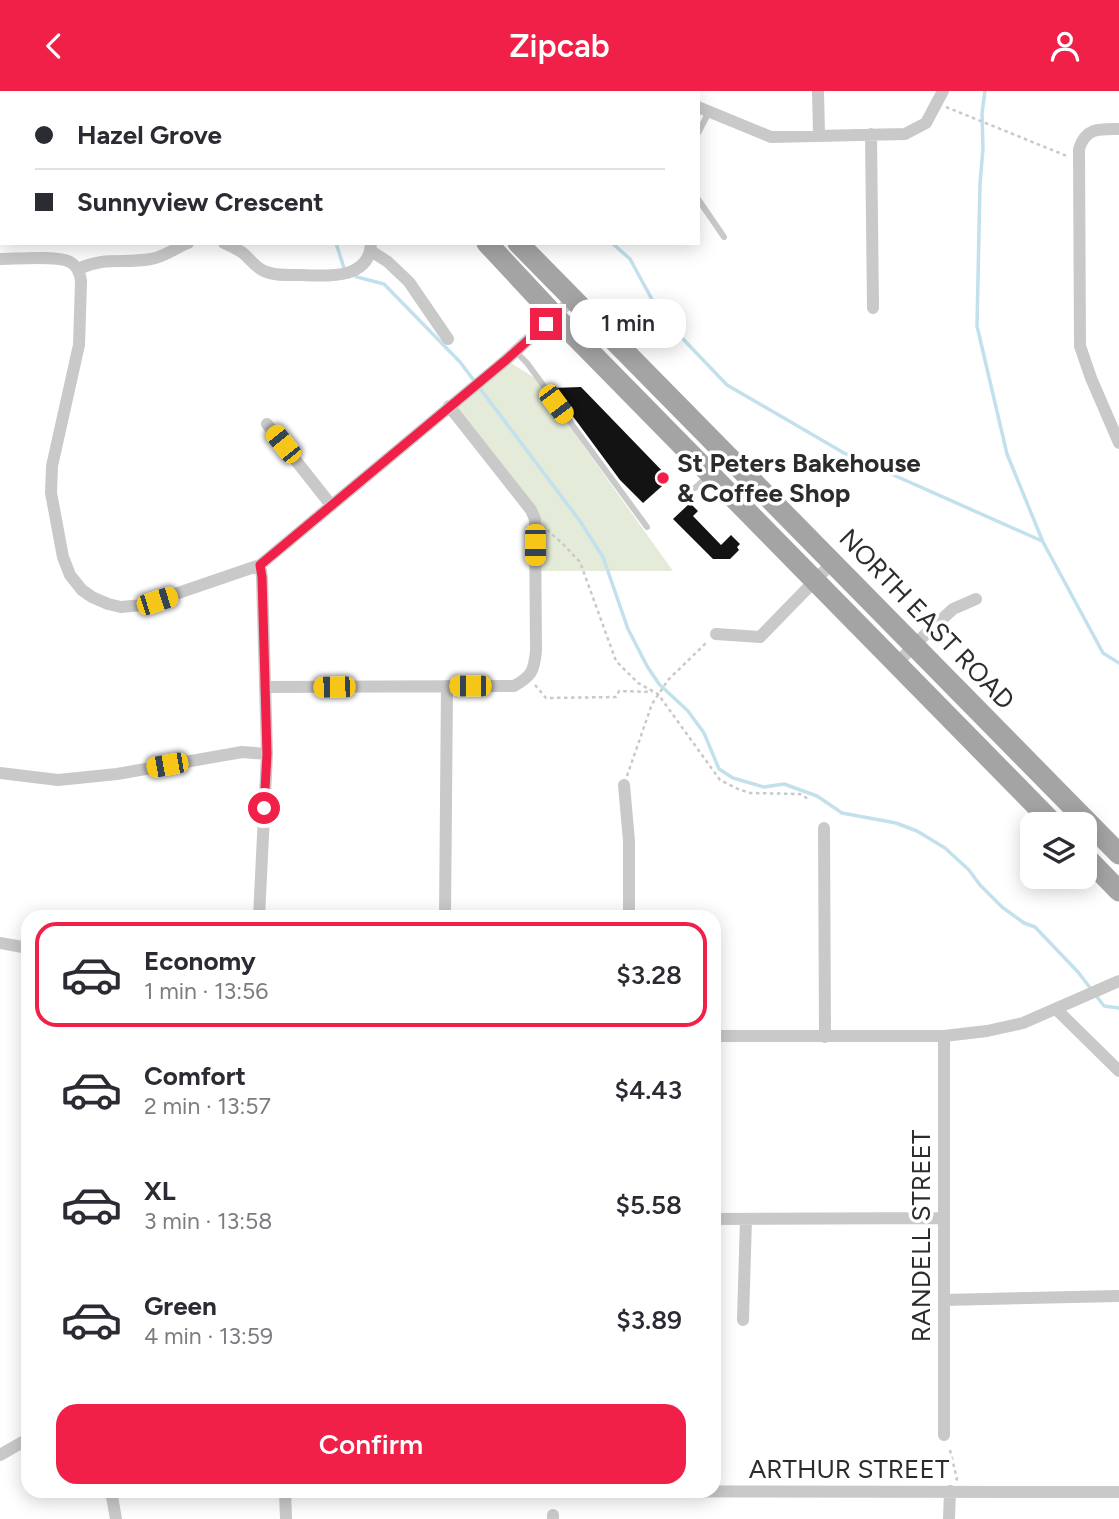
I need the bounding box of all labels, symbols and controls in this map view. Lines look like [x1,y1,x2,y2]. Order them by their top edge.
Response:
icon: back [35,27,73,65]
text: Zipcab [509,27,610,65]
icon: person [1046,27,1084,65]
text: Hazel Grove [77,119,222,151]
text: Sunnyview Crescent [77,186,324,218]
callout: 1 min [570,299,686,349]
route end [530,308,562,340]
text: 1 min [601,309,655,337]
car [535,381,578,427]
car [262,421,305,467]
place label: St Peters Bakehouse & Coffee Shop [677,447,921,509]
marker: St Peters Bakehouse & Coffee Shop [655,470,671,486]
street label: NORTH EAST ROAD [833,522,1021,716]
car [525,524,546,566]
car [134,585,181,617]
car [313,676,356,698]
car [450,676,492,697]
car [145,751,190,779]
route start [248,792,280,824]
map controls [1020,812,1097,889]
button: layers [1020,812,1097,889]
icon: car [60,943,123,1006]
text: Economy [144,945,256,977]
text: $3.28 [616,959,682,991]
text: 1 min · 13:56 [144,977,268,1005]
icon: car [60,1058,123,1121]
text: Comfort [144,1060,246,1092]
text: $4.43 [614,1074,682,1106]
text: 2 min · 13:57 [144,1092,271,1120]
street label: RANDELL STREET [905,1129,937,1342]
icon: car [60,1173,123,1236]
text: XL [144,1175,176,1207]
text: $5.58 [615,1189,682,1221]
text: 3 min · 13:58 [144,1207,272,1235]
icon: car [60,1288,123,1351]
text: Green [144,1290,217,1322]
text: $3.89 [616,1304,682,1336]
text: 4 min · 13:59 [144,1322,273,1350]
button: Confirm [56,1404,686,1484]
street label: ARTHUR STREET [749,1453,950,1485]

